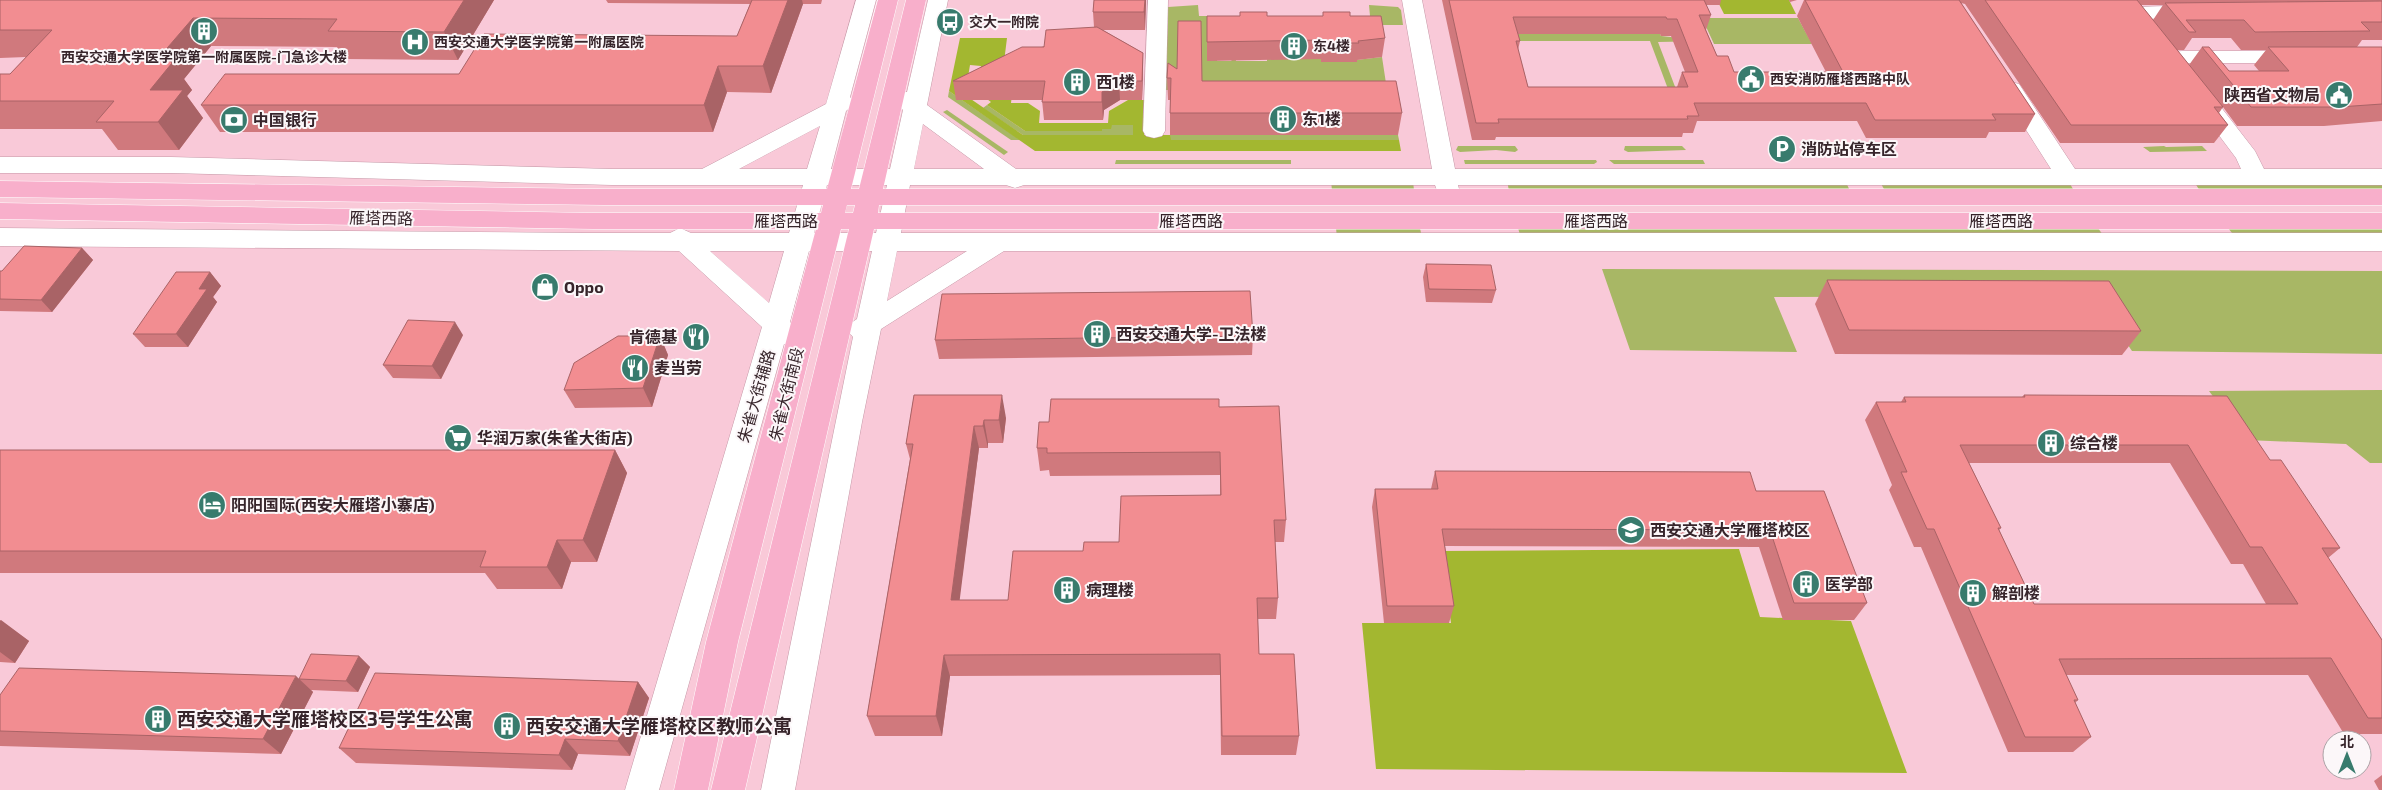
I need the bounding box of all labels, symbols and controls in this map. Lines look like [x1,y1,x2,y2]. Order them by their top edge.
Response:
bus stop icon: 交大一附院 [935,7,965,37]
place label: 交大一附院 [969,13,1039,30]
building icon: 西安交通大学医学院第一附属医院-门急诊大楼 [189,16,219,46]
hospital icon: 西安交通大学医学院第一附属医院 [400,27,430,57]
building icon: 东4楼 [1279,31,1309,61]
place label: 西安交通大学医学院第一附属医院 [434,33,644,50]
place label: 东4楼 [1313,37,1350,54]
place label: 西安交通大学医学院第一附属医院-门急诊大楼 [61,48,347,65]
public building icon: 西安消防雁塔西路中队 [1736,64,1766,94]
building icon: 西1楼 [1062,67,1092,97]
place label: 西安消防雁塔西路中队 [1770,70,1910,87]
place label: 西1楼 [1096,72,1135,91]
public building icon: 陕西省文物局 [2324,80,2354,110]
place label: 陕西省文物局 [2224,85,2320,104]
building icon: 东1楼 [1268,104,1298,134]
bank icon: 中国银行 [219,105,249,135]
place label: 东1楼 [1302,109,1341,128]
place label: 中国银行 [253,110,317,129]
parking icon: 消防站停车区 [1767,134,1797,164]
place label: 消防站停车区 [1801,139,1897,158]
street label: 雁塔西路 [349,207,413,228]
street label: 雁塔西路 [754,211,818,230]
street label: 雁塔西路 [1159,211,1223,230]
street label: 雁塔西路 [1564,211,1628,230]
street label: 雁塔西路 [1969,211,2033,230]
shop icon: Oppo [530,272,560,302]
place label: Oppo [564,277,604,296]
building icon: 西安交通大学-卫法楼 [1082,319,1112,349]
restaurant icon: 肯德基 [681,322,711,352]
place label: 西安交通大学-卫法楼 [1116,324,1267,343]
place label: 肯德基 [629,327,678,346]
street label: 朱雀大街南段 [765,345,806,443]
street label: 朱雀大街辅路 [733,347,778,445]
restaurant icon: 麦当劳 [620,353,650,383]
place label: 麦当劳 [654,358,702,377]
supermarket icon: 华润万家(朱雀大街店) [443,423,473,453]
place label: 华润万家(朱雀大街店) [477,428,633,447]
building icon: 综合楼 [2036,428,2066,458]
place label: 综合楼 [2070,433,2118,452]
hotel icon: 阳阳国际(西安大雁塔小寨店) [197,490,227,520]
place label: 阳阳国际(西安大雁塔小寨店) [231,495,435,514]
school or university icon: 西安交通大学雁塔校区 [1616,515,1646,545]
place label: 西安交通大学雁塔校区 [1650,520,1810,539]
building icon: 医学部 [1791,569,1821,599]
place label: 医学部 [1825,574,1873,593]
building icon: 病理楼 [1052,575,1082,605]
building icon: 解剖楼 [1958,578,1988,608]
place label: 病理楼 [1086,580,1134,599]
place label: 解剖楼 [1992,583,2040,602]
building icon: 西安交通大学雁塔校区3号学生公寓 [143,704,173,734]
place label: 西安交通大学雁塔校区3号学生公寓 [177,707,473,730]
building icon: 西安交通大学雁塔校区教师公寓 [492,711,522,741]
place label: 西安交通大学雁塔校区教师公寓 [526,714,792,737]
north arrow [2322,730,2372,780]
text: 北 [2340,733,2354,750]

